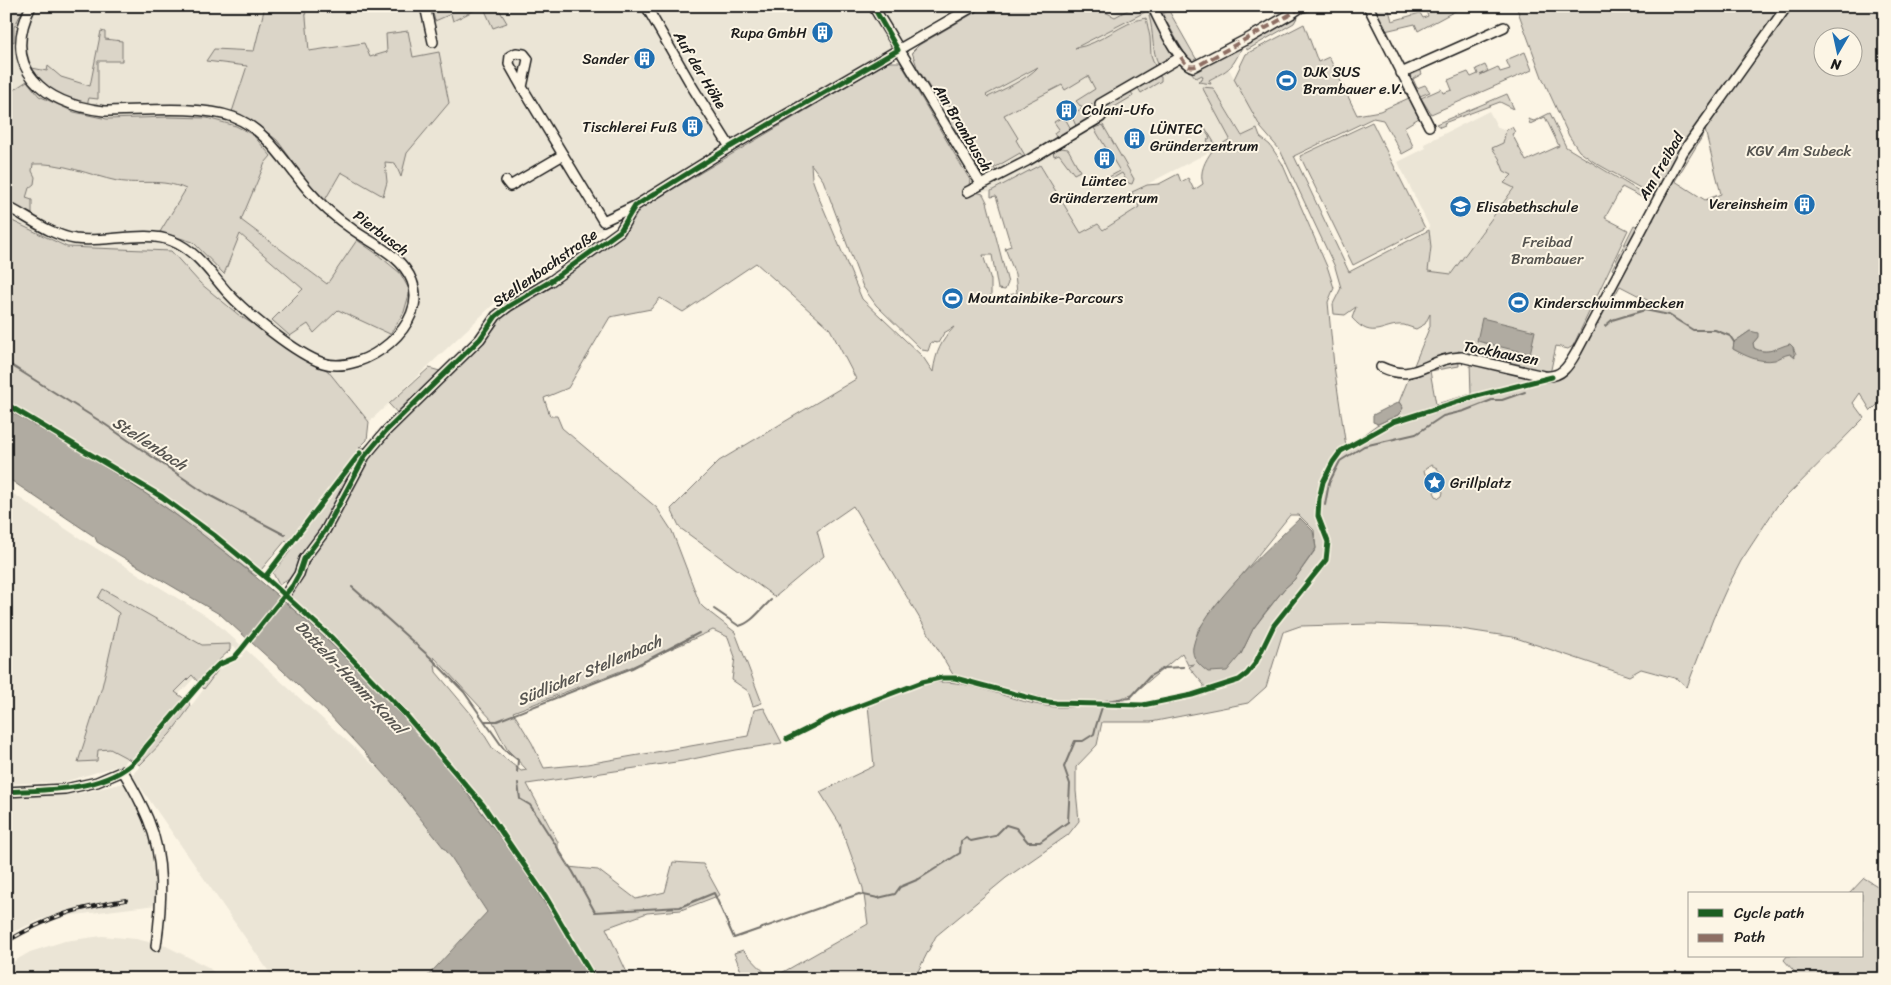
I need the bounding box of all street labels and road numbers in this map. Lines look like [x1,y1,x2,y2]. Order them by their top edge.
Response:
street label: Auf der Höhe [666,25,734,114]
street label: Am Brambusch [926,78,1000,177]
street label: Am Freibad [1631,126,1692,206]
street label: Pierbusch [347,203,415,263]
street label: Stellenbachstraße [487,222,603,314]
street label: Tockhausen [1461,333,1541,373]

